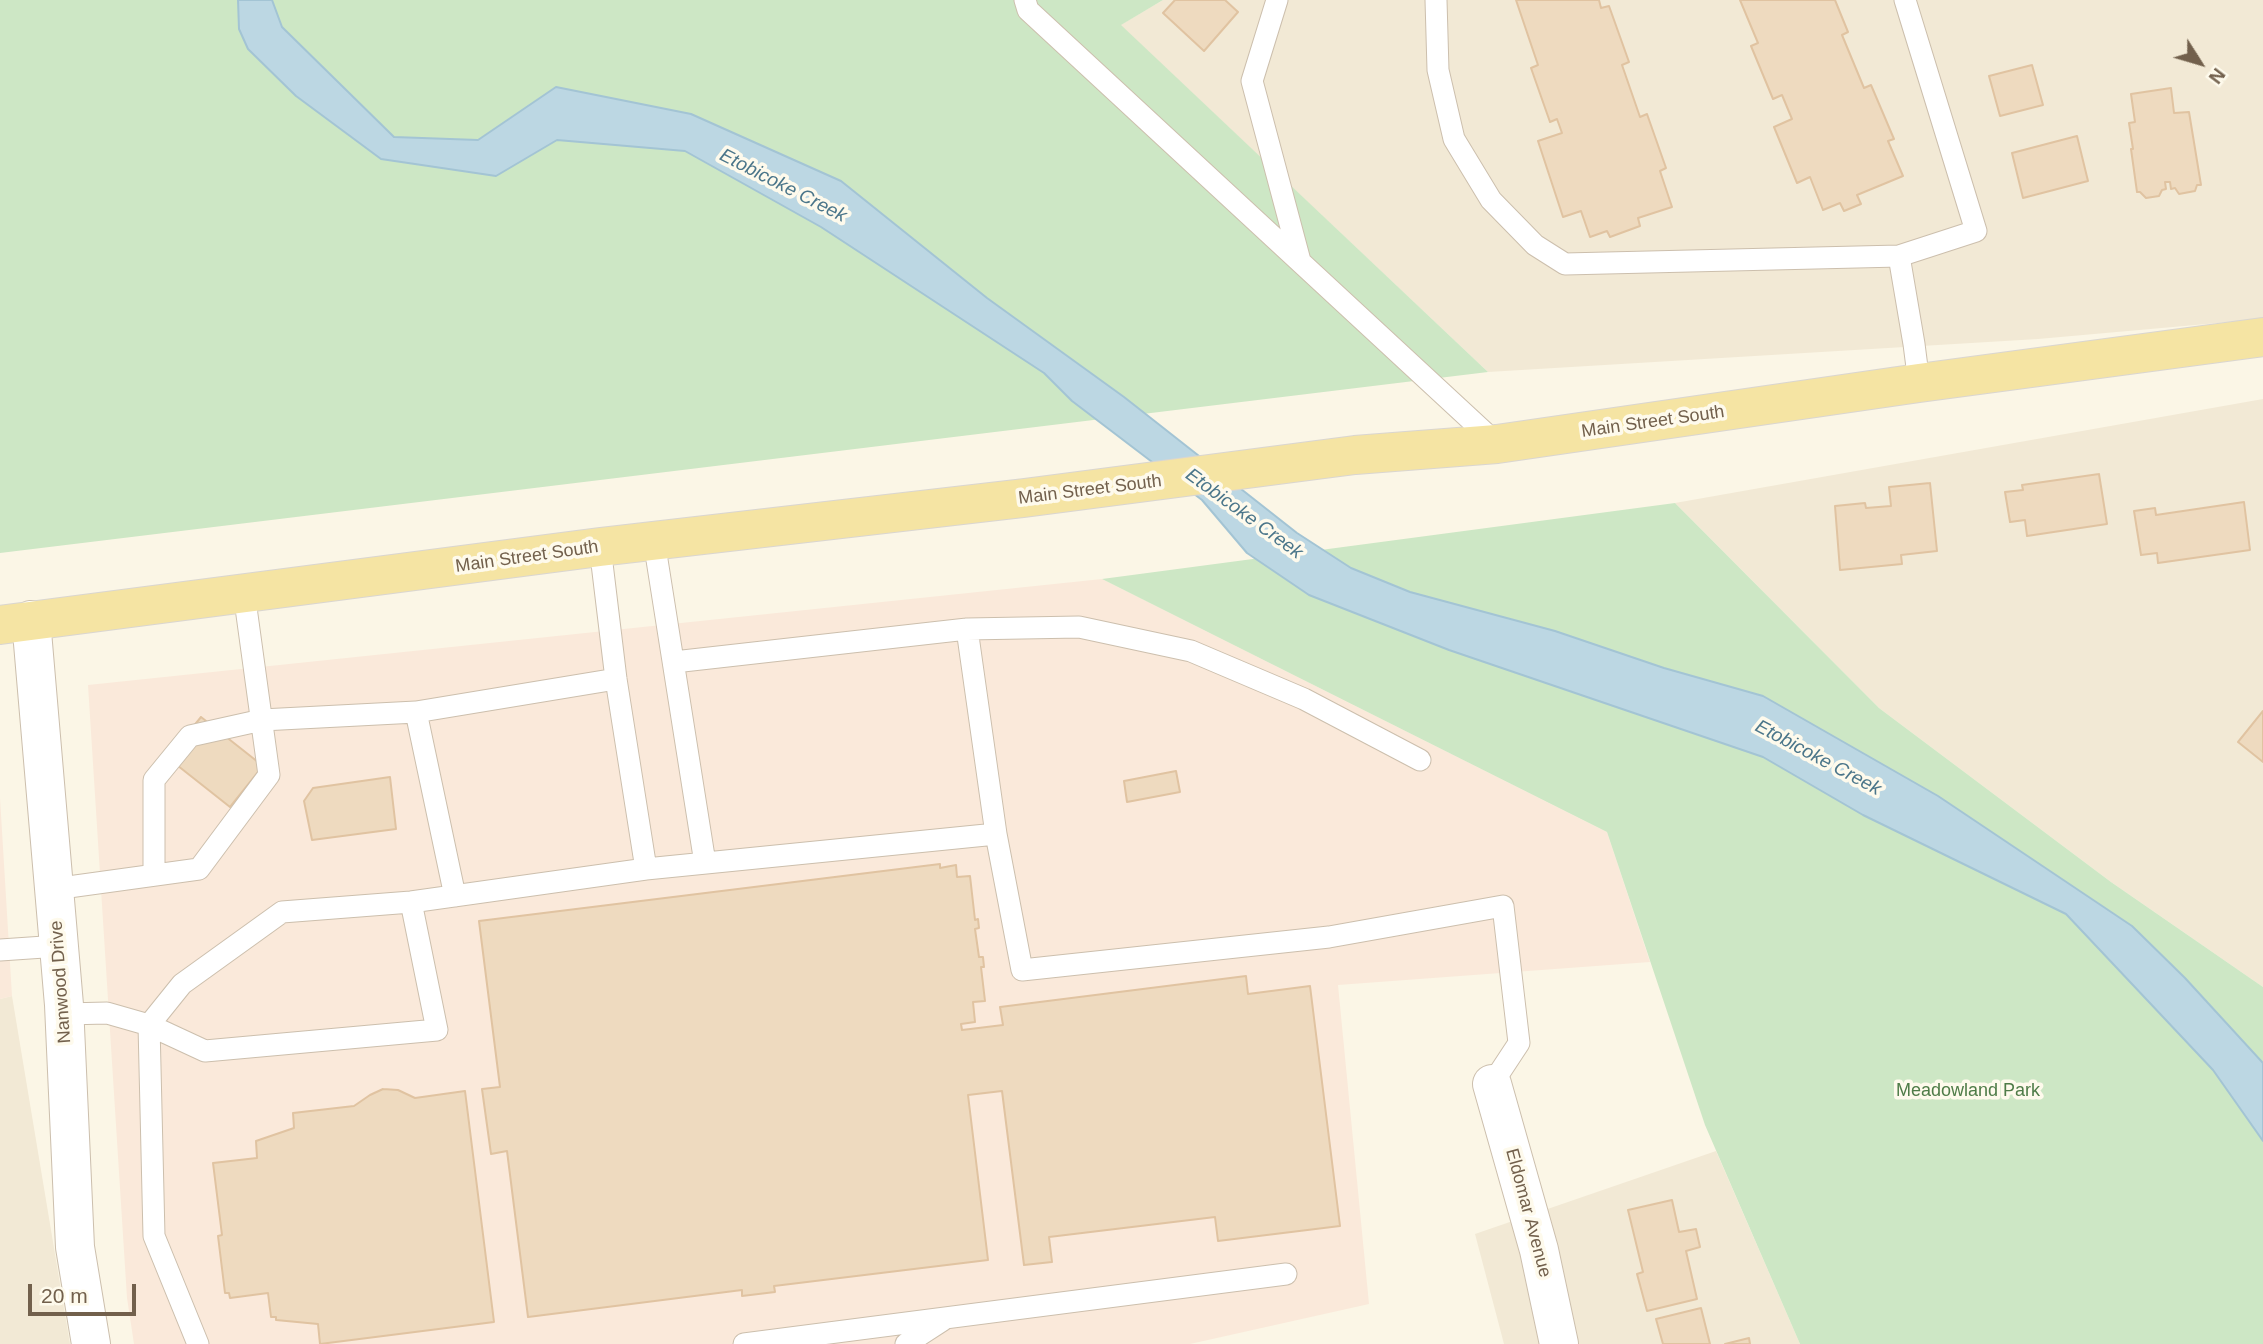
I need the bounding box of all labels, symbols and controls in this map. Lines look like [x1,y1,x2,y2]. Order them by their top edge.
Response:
north arrow [2165,28,2235,98]
text: N [2205,64,2230,88]
water label: Etobicoke Creek [716,144,850,228]
street label: Main Street South [1580,401,1726,443]
water label: Etobicoke Creek [1181,464,1307,564]
street label: Main Street South [1017,471,1163,509]
street label: Main Street South [454,536,600,578]
water label: Etobicoke Creek [1751,715,1885,801]
street label: Nanwood Drive [46,920,76,1044]
park label: Meadowland Park [1896,1080,2040,1102]
street label: Eldomar Avenue [1500,1146,1556,1280]
scale bar [32,1270,140,1314]
text: 20 m [41,1284,88,1307]

